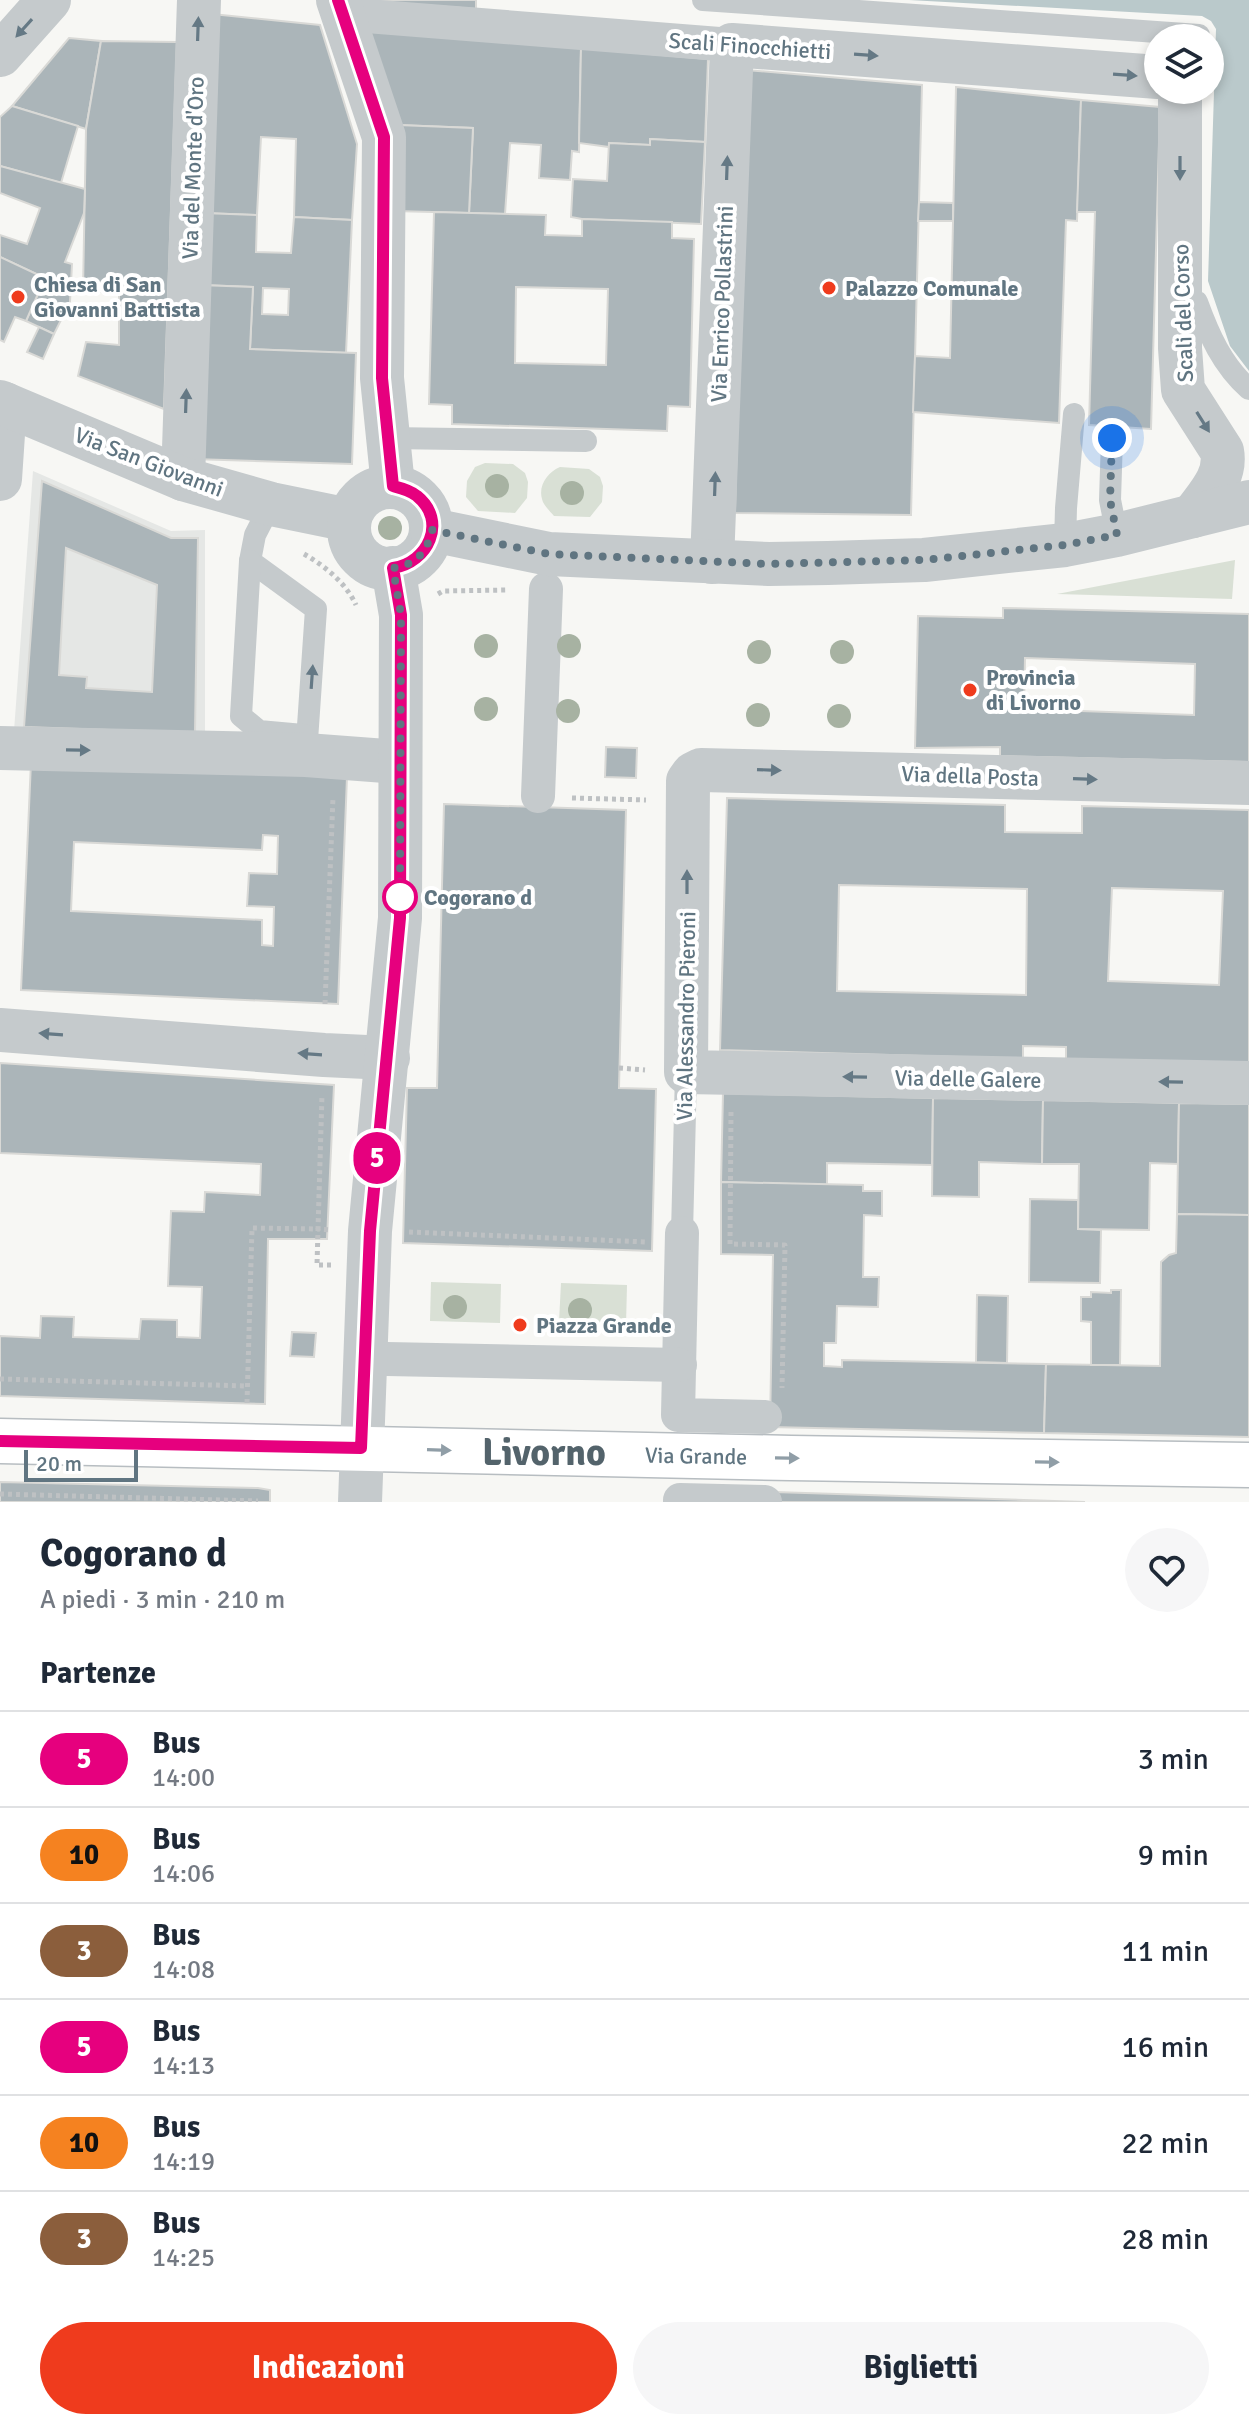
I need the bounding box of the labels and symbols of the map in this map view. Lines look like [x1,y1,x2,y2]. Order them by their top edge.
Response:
one-way arrow [191,16,204,41]
one-way arrow [16,18,34,37]
street label: Scali Finocchietti [668,27,832,65]
one-way arrow [854,49,879,62]
one-way arrow [1113,69,1138,82]
street label: Via del Monte d'Oro [176,76,210,260]
one-way arrow [721,155,734,180]
one-way arrow [1174,156,1186,181]
street label: Via Enrico Pollastrini [705,205,739,403]
street label: Scali del Corso [1167,243,1199,383]
place label: Chiesa di San Giovanni Battista [34,271,200,323]
place label: Palazzo Comunale [845,275,1019,302]
marker: Palazzo Comunale [820,279,838,297]
marker: Chiesa di San Giovanni Battista [9,288,27,306]
one-way arrow [179,388,192,413]
one-way arrow [1196,411,1210,433]
your location [1092,418,1132,458]
street label: Via San Giovanni [71,421,227,503]
one-way arrow [708,471,721,496]
one-way arrow [306,664,319,689]
place label: Provincia di Livorno [986,664,1081,716]
marker: Provincia di Livorno [961,681,979,699]
one-way arrow [66,744,91,756]
street label: Via della Posta [901,760,1039,792]
one-way arrow [757,764,782,777]
one-way arrow [1073,773,1098,785]
one-way arrow [681,869,693,894]
marker: Cogorano d [383,880,417,914]
place label: Cogorano d [424,884,532,911]
street label: Via Alessandro Pieroni [671,911,701,1121]
one-way arrow [38,1027,63,1040]
one-way arrow [297,1047,322,1060]
street label: Via delle Galere [894,1064,1042,1094]
one-way arrow [842,1071,867,1083]
one-way arrow [1158,1076,1183,1088]
line badge: 5 [351,1132,403,1184]
place label: Piazza Grande [536,1312,672,1339]
marker: Piazza Grande [511,1316,529,1334]
district label: Livorno [482,1429,606,1476]
street label: Via Grande [645,1442,747,1470]
one-way arrow [427,1443,452,1456]
scale bar [24,1446,138,1482]
one-way arrow [775,1452,800,1464]
one-way arrow [1035,1455,1060,1468]

